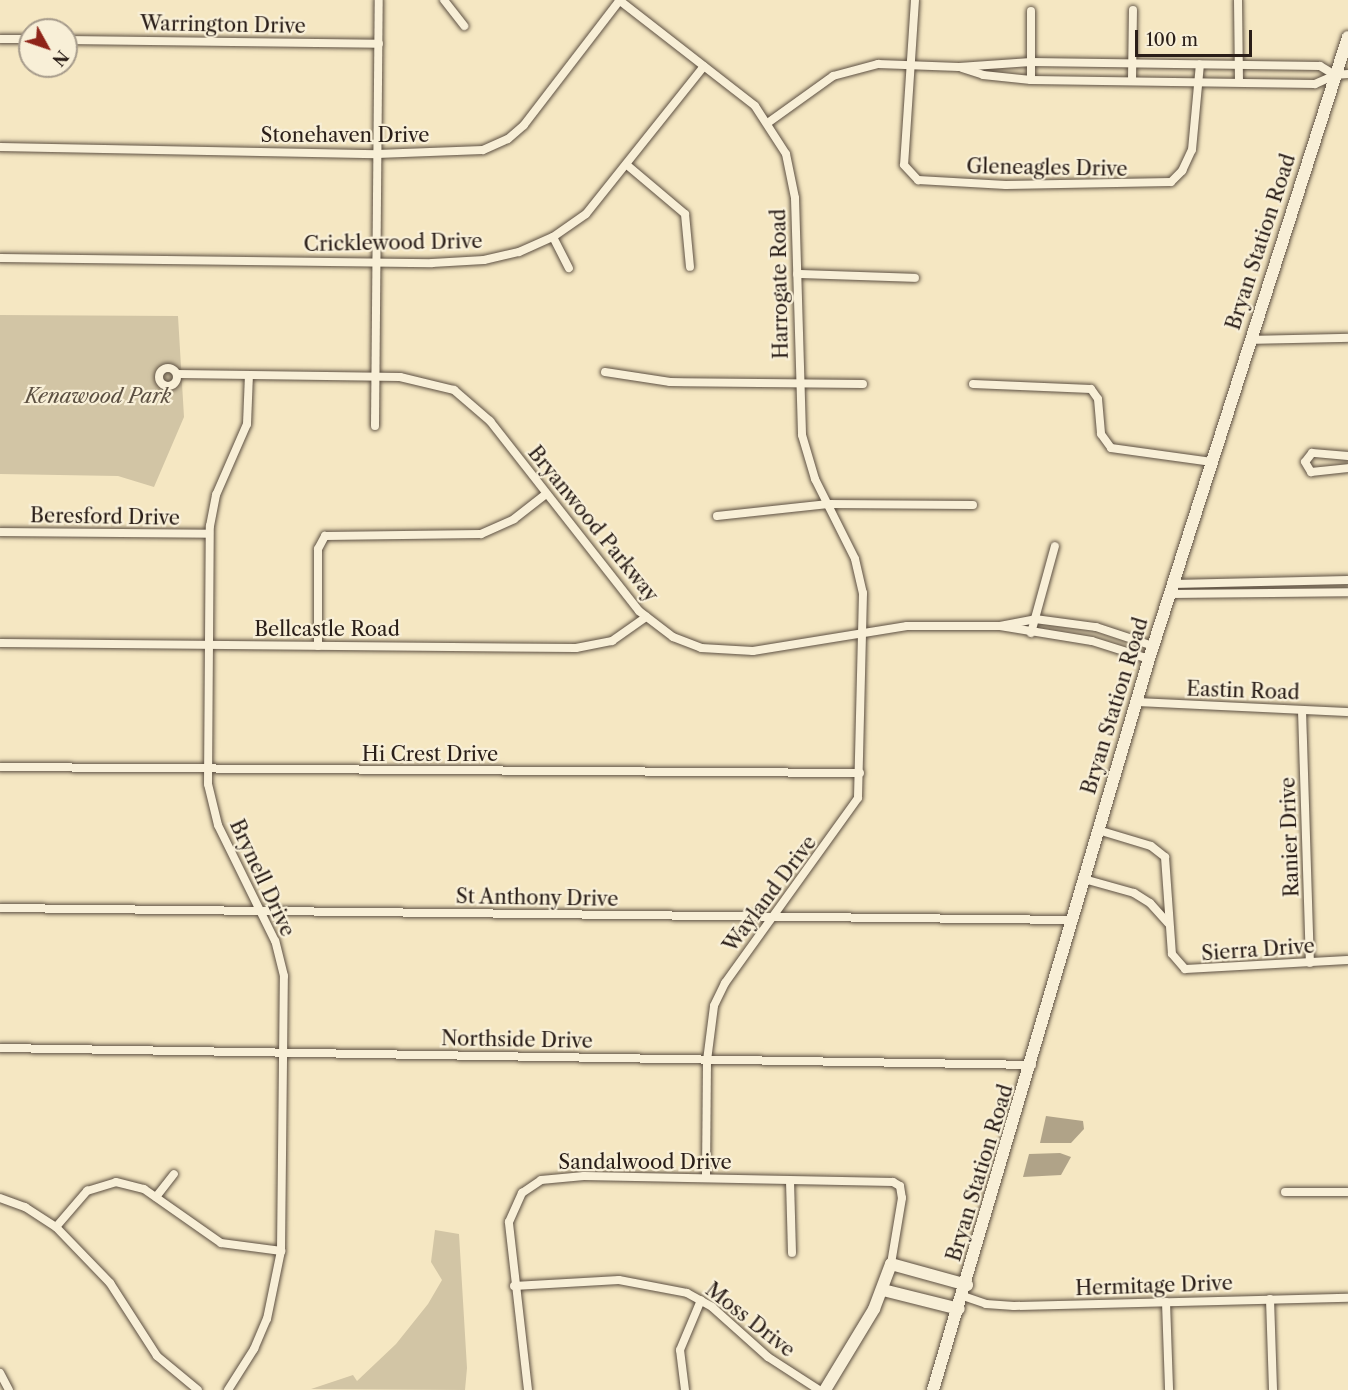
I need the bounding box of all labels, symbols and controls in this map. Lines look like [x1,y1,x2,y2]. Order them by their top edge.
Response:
street label: Warrington Drive [140,12,306,38]
north arrow [18,18,78,78]
scale bar [1138,18,1255,56]
text: 100 m [1146,29,1198,51]
text: N [48,47,72,70]
street label: Stonehaven Drive [261,123,429,147]
street label: Bryan Station Road [1221,151,1301,333]
street label: Gleneagles Drive [966,155,1128,181]
street label: Harrogate Road [767,209,793,359]
street label: Cricklewood Drive [303,229,483,257]
park label: Kenawood Park [25,384,171,408]
street label: Bryanwood Parkway [523,441,663,607]
street label: Beresford Drive [30,504,180,530]
street label: Bryan Station Road [1077,615,1153,797]
street label: Bellcastle Road [254,617,400,641]
street label: Eastin Road [1186,677,1300,705]
street label: Hi Crest Drive [362,742,498,766]
street label: Ranier Drive [1276,776,1304,898]
street label: Brynell Drive [224,816,300,940]
street label: Wayland Drive [718,831,822,957]
street label: St Anthony Drive [455,885,619,911]
street label: Sierra Drive [1200,934,1316,966]
street label: Northside Drive [441,1027,593,1053]
street label: Bryan Station Road [942,1082,1018,1264]
street label: Sandalwood Drive [558,1150,732,1174]
street label: Hermitage Drive [1075,1271,1233,1301]
street label: Moss Drive [701,1278,799,1362]

